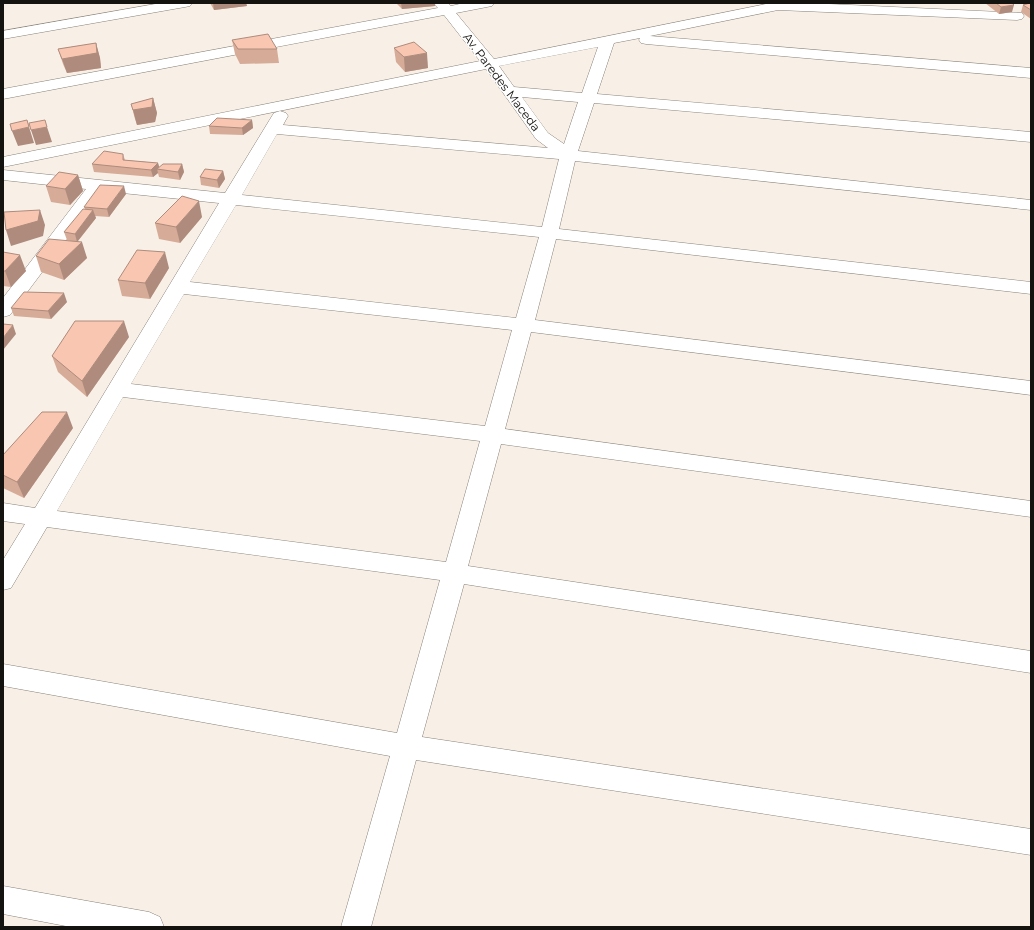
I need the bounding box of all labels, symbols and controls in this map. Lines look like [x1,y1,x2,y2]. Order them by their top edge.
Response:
street label: Av. Paredes Maceda [460,30,544,134]

